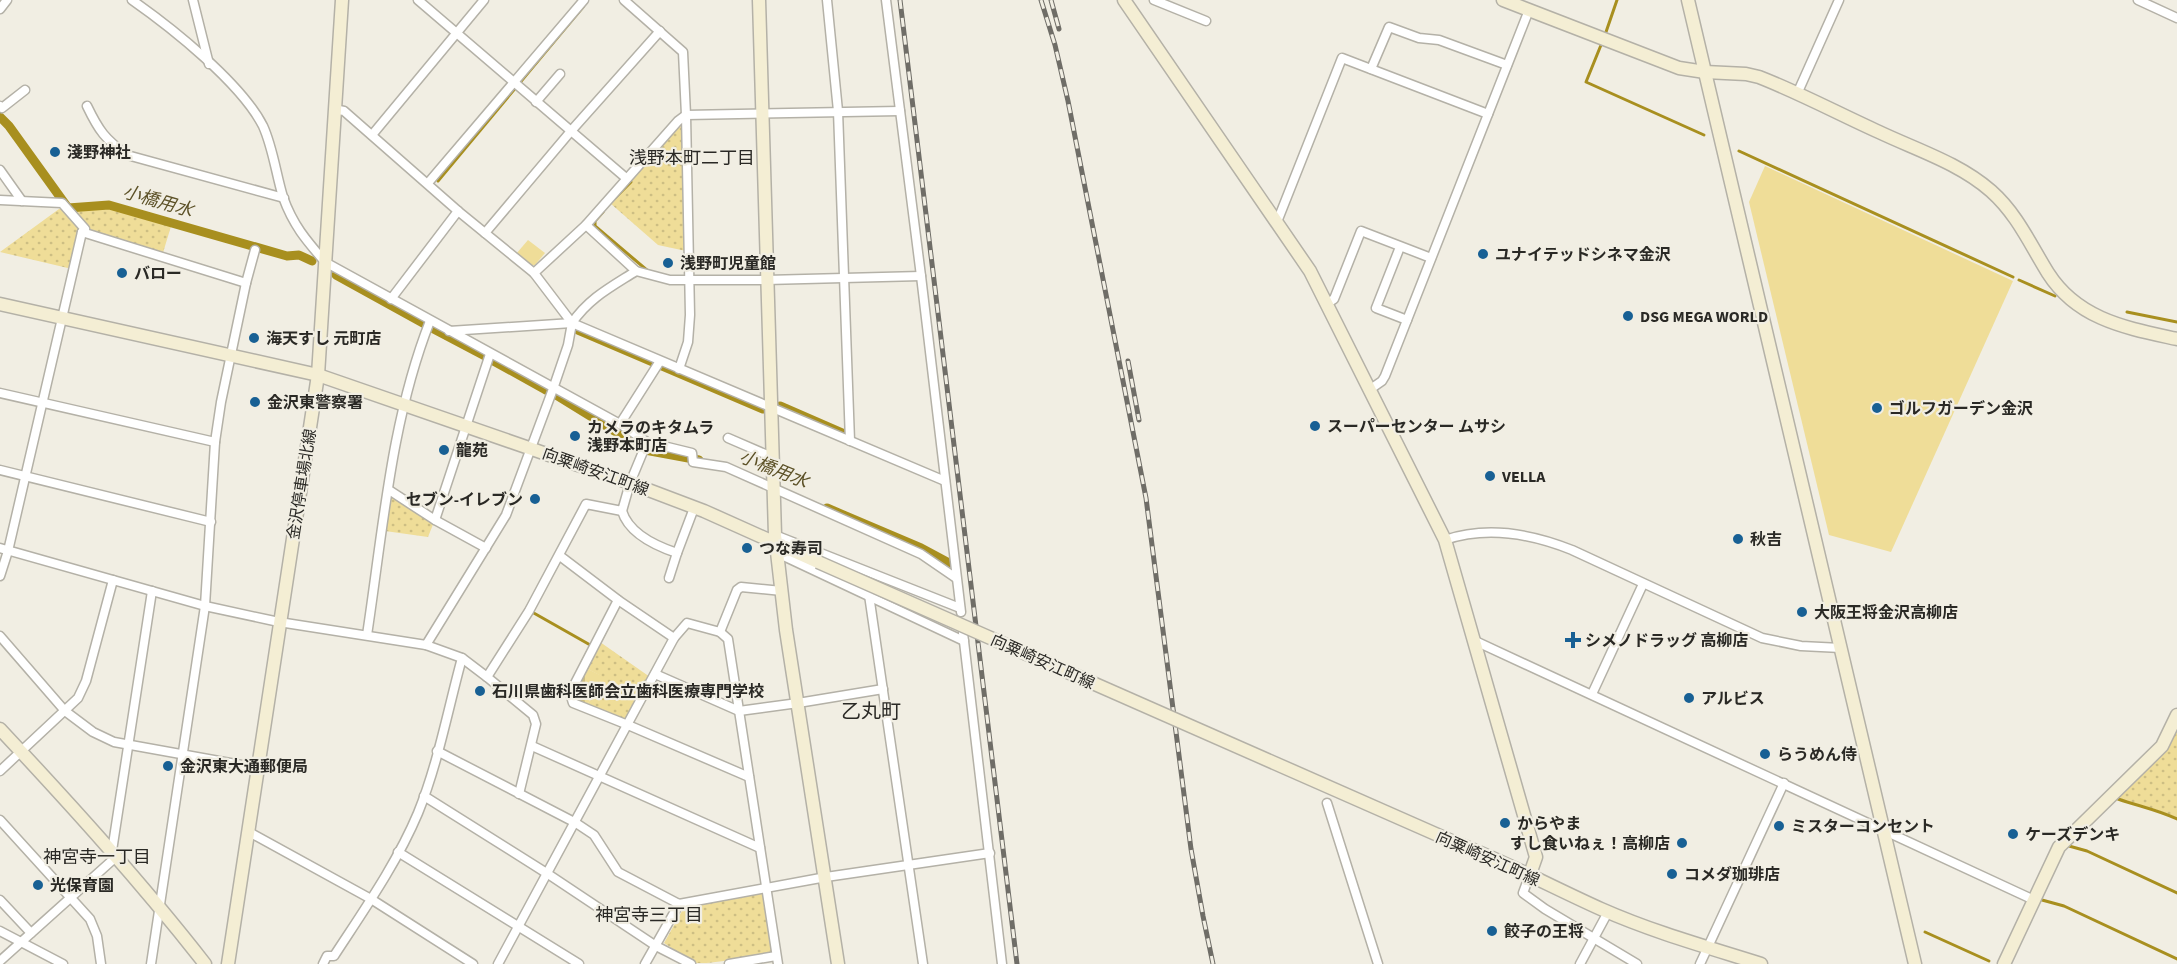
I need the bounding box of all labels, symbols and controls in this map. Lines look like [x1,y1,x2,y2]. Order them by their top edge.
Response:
place label: 淺野神社 [67,142,131,164]
marker: 淺野神社 [48,145,62,159]
district label: 浅野本町二丁目 [629,146,755,171]
water label: 小橋用水 [120,180,198,224]
place label: ユナイテッドシネマ金沢 [1495,244,1671,266]
marker: ユナイテッドシネマ金沢 [1476,247,1490,261]
place label: 浅野町児童館 [680,253,776,275]
marker: 浅野町児童館 [661,256,675,270]
place label: バロー [134,263,182,285]
marker: バロー [115,266,129,280]
place label: DSG MEGA WORLD [1640,306,1768,328]
marker: DSG MEGA WORLD [1621,309,1635,323]
place label: 海天すし 元町店 [266,328,381,350]
marker: 海天すし 元町店 [247,331,261,345]
place label: 金沢東警察署 [267,392,363,414]
marker: 金沢東警察署 [248,395,262,409]
place label: ゴルフガーデン金沢 [1889,398,2033,420]
marker: ゴルフガーデン金沢 [1870,401,1884,415]
place label: スーパーセンター ムサシ [1327,416,1506,438]
place label: カメラのキタムラ 浅野本町店 [587,417,714,457]
marker: スーパーセンター ムサシ [1308,419,1322,433]
street label: 金沢停車場北線 [282,427,322,541]
marker: カメラのキタムラ 浅野本町店 [568,429,582,443]
place label: 龍苑 [456,440,488,462]
street label: 向粟崎安江町線 [539,442,652,501]
marker: 龍苑 [437,443,451,457]
water label: 小橋用水 [736,444,814,495]
place label: VELLA [1501,466,1546,488]
marker: VELLA [1483,469,1497,483]
place label: セブン-イレブン [406,489,523,511]
marker: セブン-イレブン [528,492,542,506]
place label: 秋吉 [1750,529,1782,551]
marker: 秋吉 [1731,532,1745,546]
place label: つな寿司 [759,538,823,560]
marker: つな寿司 [740,541,754,555]
place label: 大阪王将金沢高柳店 [1814,602,1958,624]
marker: 大阪王将金沢高柳店 [1795,605,1809,619]
street label: 向粟崎安江町線 [987,629,1098,695]
place label: シメノドラッグ 高柳店 [1585,630,1748,652]
marker: シメノドラッグ 高柳店 [1566,633,1580,647]
place label: 石川県歯科医師会立歯科医療専門学校 [492,681,764,703]
marker: 石川県歯科医師会立歯科医療専門学校 [473,684,487,698]
place label: アルビス [1701,688,1765,710]
marker: アルビス [1682,691,1696,705]
district label: 乙丸町 [841,698,901,726]
place label: らうめん侍 [1777,744,1857,766]
marker: らうめん侍 [1758,747,1772,761]
place label: 金沢東大通郵便局 [180,756,308,778]
marker: 金沢東大通郵便局 [161,759,175,773]
place label: からやま [1517,813,1581,835]
marker: からやま [1498,816,1512,830]
place label: ミスターコンセント [1791,816,1935,838]
marker: ミスターコンセント [1772,819,1786,833]
place label: ケーズデンキ [2025,824,2120,846]
street label: 向粟崎安江町線 [1432,826,1543,892]
marker: ケーズデンキ [2006,827,2020,841]
place label: すし食いねぇ！高柳店 [1510,833,1670,855]
marker: すし食いねぇ！高柳店 [1675,836,1689,850]
district label: 神宮寺一丁目 [43,845,151,870]
place label: コメダ珈琲店 [1684,864,1780,886]
marker: コメダ珈琲店 [1665,867,1679,881]
place label: 光保育園 [50,875,114,897]
marker: 光保育園 [31,878,45,892]
district label: 神宮寺三丁目 [595,903,703,928]
place label: 餃子の王将 [1504,921,1584,943]
marker: 餃子の王将 [1485,924,1499,938]

